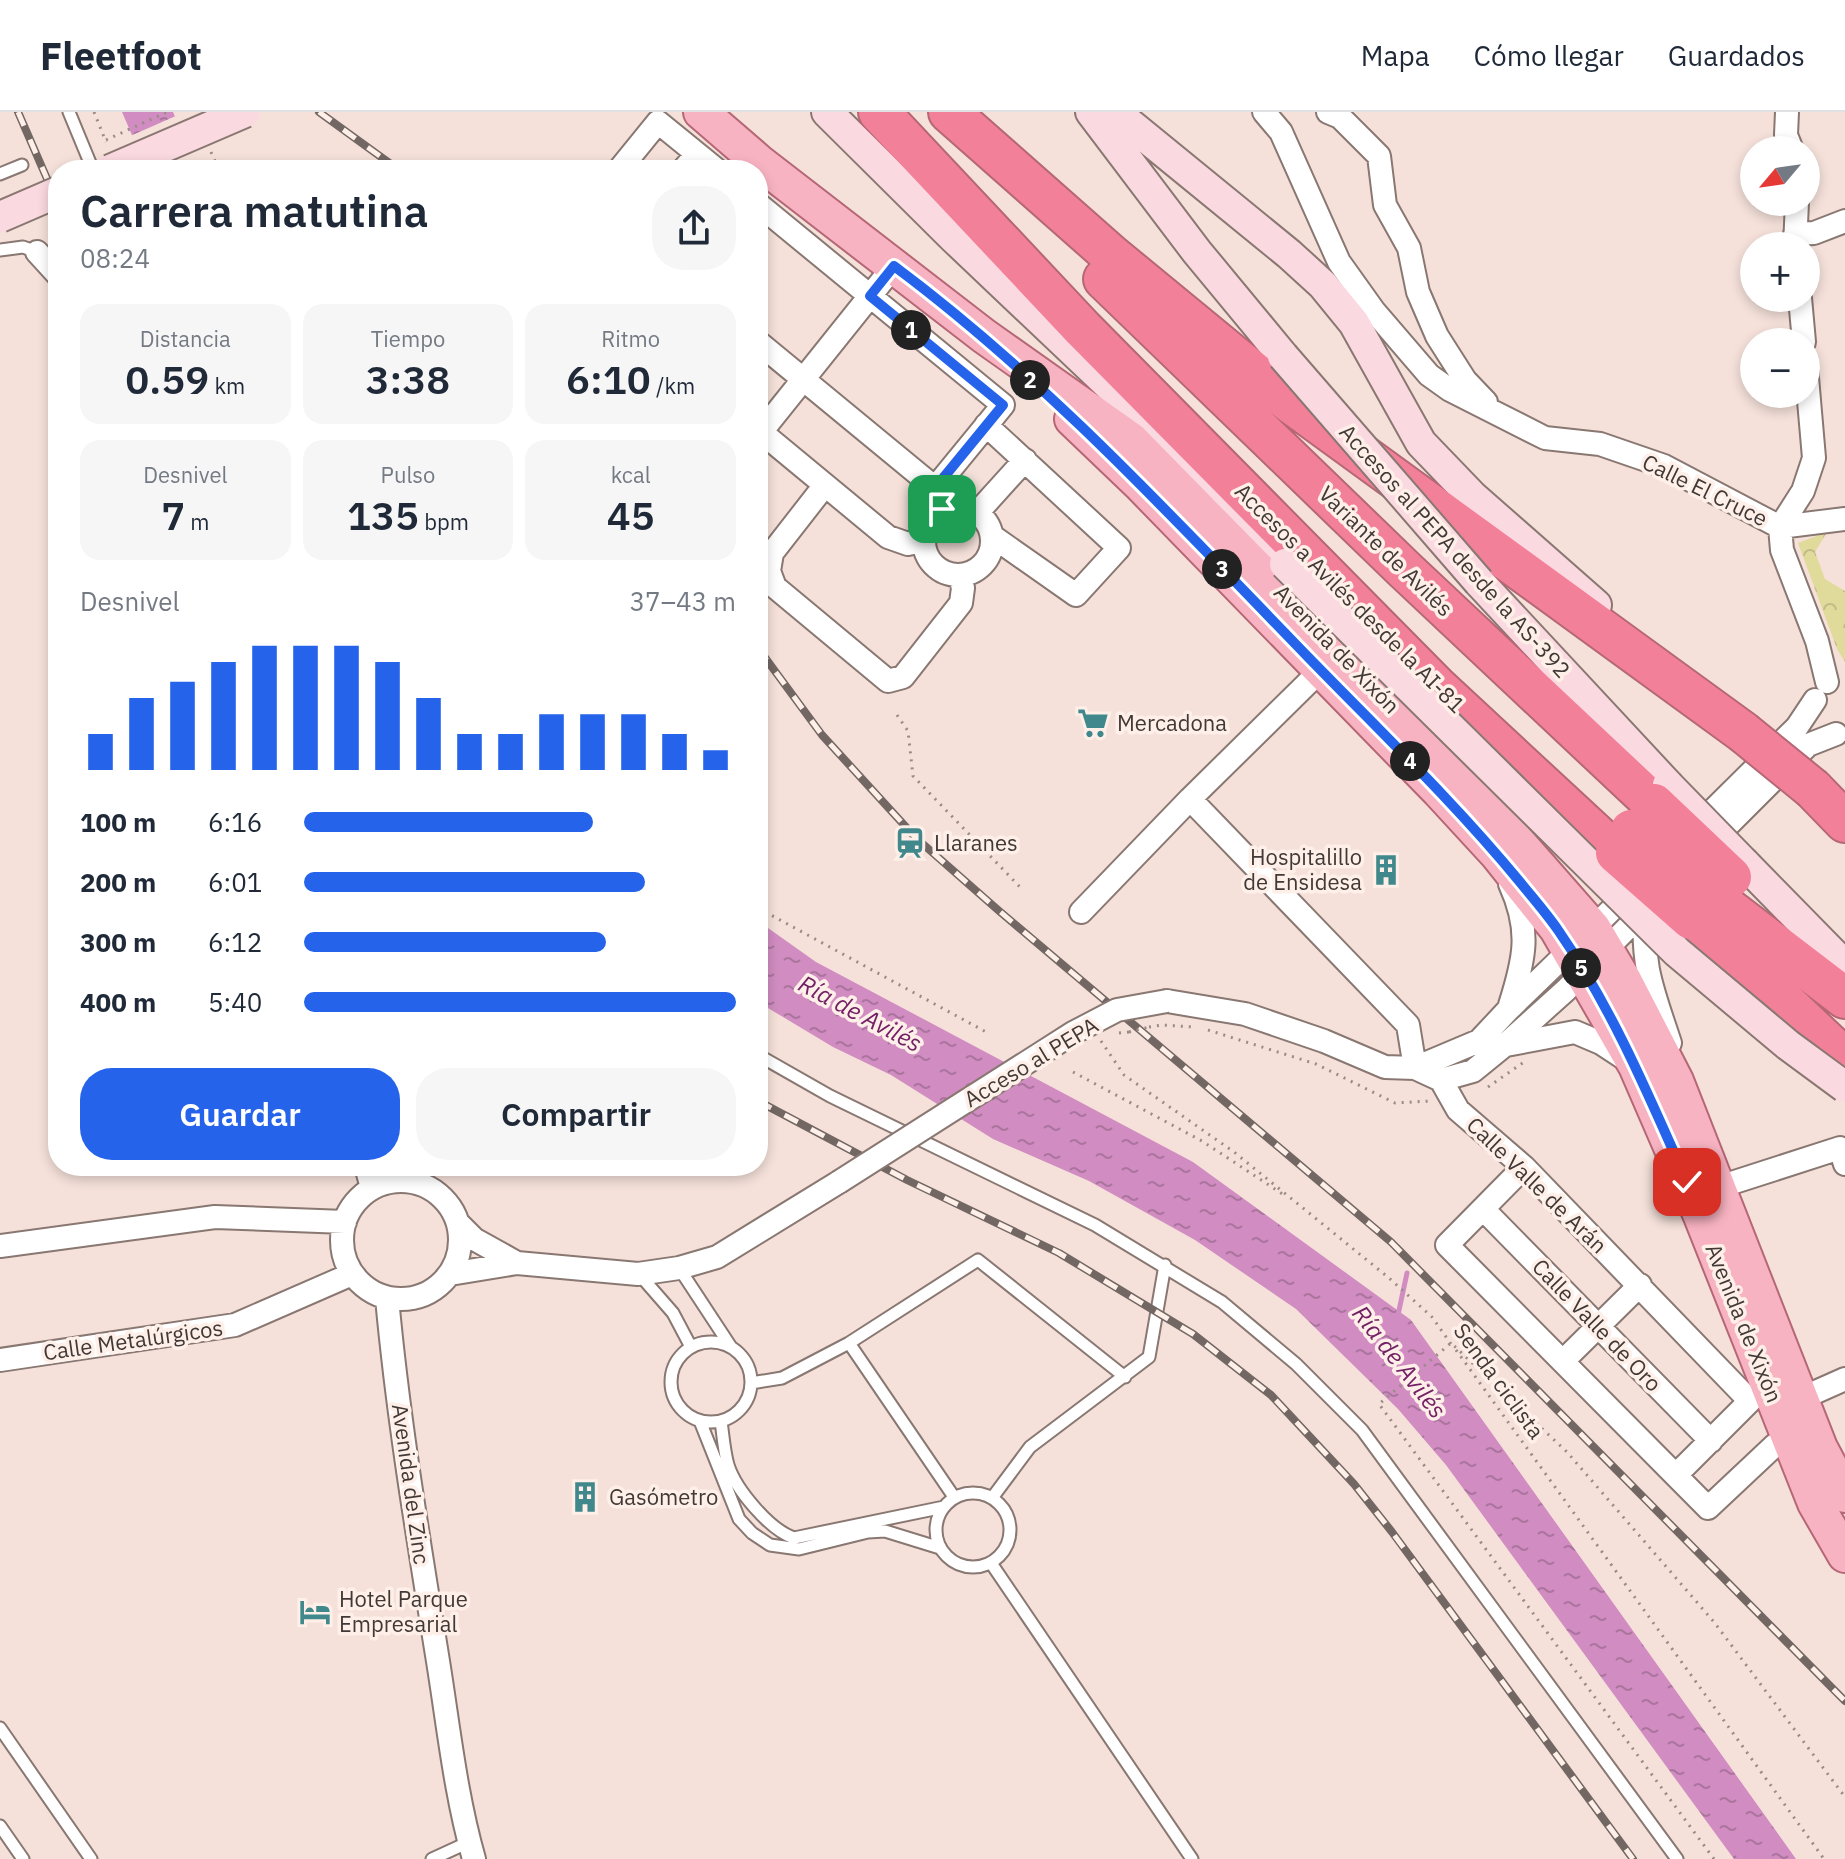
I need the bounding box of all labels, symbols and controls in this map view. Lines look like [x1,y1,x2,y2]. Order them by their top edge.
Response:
text: Fleetfoot [40,31,202,80]
text: Mapa [1361,37,1430,74]
text: Cómo llegar [1474,37,1624,74]
text: Guardados [1668,37,1805,74]
north arrow [1740,136,1820,216]
map controls [1740,136,1820,408]
text: Carrera matutina [80,182,428,239]
button: share [652,186,736,270]
button: + [1740,232,1820,312]
text: 08:24 [80,241,150,275]
pin: 1 [891,310,931,350]
text: 1 [904,315,918,344]
text: Distancia [140,324,231,353]
text: Tiempo [371,324,445,353]
text: Ritmo [601,324,660,353]
button: − [1740,328,1820,408]
text: 0.59 [125,353,209,405]
text: 3:38 [366,353,450,405]
text: 6:10 [566,353,651,405]
pin: 2 [1010,360,1050,400]
text: 2 [1023,365,1037,394]
text: km [209,371,245,400]
text: /km [651,371,695,400]
street label: Accesos al PEPA desde la AS-392 [1334,418,1577,684]
street label: Calle El Cruce [1638,447,1773,532]
text: Desnivel [143,460,227,489]
text: Pulso [381,460,435,489]
text: kcal [611,460,651,489]
pin [908,475,976,543]
street label: Accesos a Avilés desde la AI-81 [1229,476,1472,719]
street label: Variante de Avilés [1313,479,1460,622]
icon: arrive [920,487,964,531]
text: 7 [161,489,185,541]
text: 135 [347,489,419,541]
text: 45 [607,489,655,541]
text: m [185,507,210,536]
text: bpm [419,507,469,536]
pin: 3 [1202,549,1242,589]
text: 3 [1215,554,1229,583]
street label: Avenida de Xixón [1268,578,1406,719]
text: Desnivel [80,584,180,618]
text: 37–43 m [629,584,736,618]
supermarket icon: Mercadona [1076,706,1110,740]
place label: Mercadona [1117,708,1227,737]
pin: 4 [1390,741,1430,781]
text: 4 [1403,746,1417,775]
text: 100 m [80,805,156,839]
text: 6:16 [208,805,262,839]
station icon: Llaranes [893,826,927,860]
place label: Llaranes [934,828,1018,857]
place label: Hospitalillo de Ensidesa [1243,842,1362,896]
building icon: Hospitalillo de Ensidesa [1369,853,1403,887]
text: 200 m [80,865,156,899]
text: 6:01 [208,865,262,899]
text: 300 m [80,925,156,959]
text: 6:12 [208,925,262,959]
pin: 5 [1561,948,1601,988]
text: 5 [1574,953,1588,982]
water label: Ría de Avilés [793,967,928,1059]
text: 400 m [80,985,156,1019]
text: 5:40 [208,985,262,1019]
street label: Acceso al PEPA [958,1010,1103,1113]
button: Guardar [80,1068,400,1160]
button: Compartir [416,1068,736,1160]
street label: Calle Valle de Arán [1461,1110,1614,1259]
pin [1653,1148,1721,1216]
icon: check [1665,1160,1709,1204]
street label: Avenida de Xixón [1699,1239,1790,1407]
street label: Calle Valle de Oro [1526,1252,1668,1397]
water label: Ría de Avilés [1346,1298,1454,1425]
street label: Calle Metalúrgicos [41,1313,225,1366]
street label: Senda ciclista [1448,1317,1551,1445]
street label: Avenida del Zinc [386,1402,437,1566]
building icon: Gasómetro [568,1480,602,1514]
place label: Gasómetro [609,1482,718,1511]
place label: Hotel Parque Empresarial [339,1584,468,1638]
hotel icon: Hotel Parque Empresarial [298,1595,332,1629]

